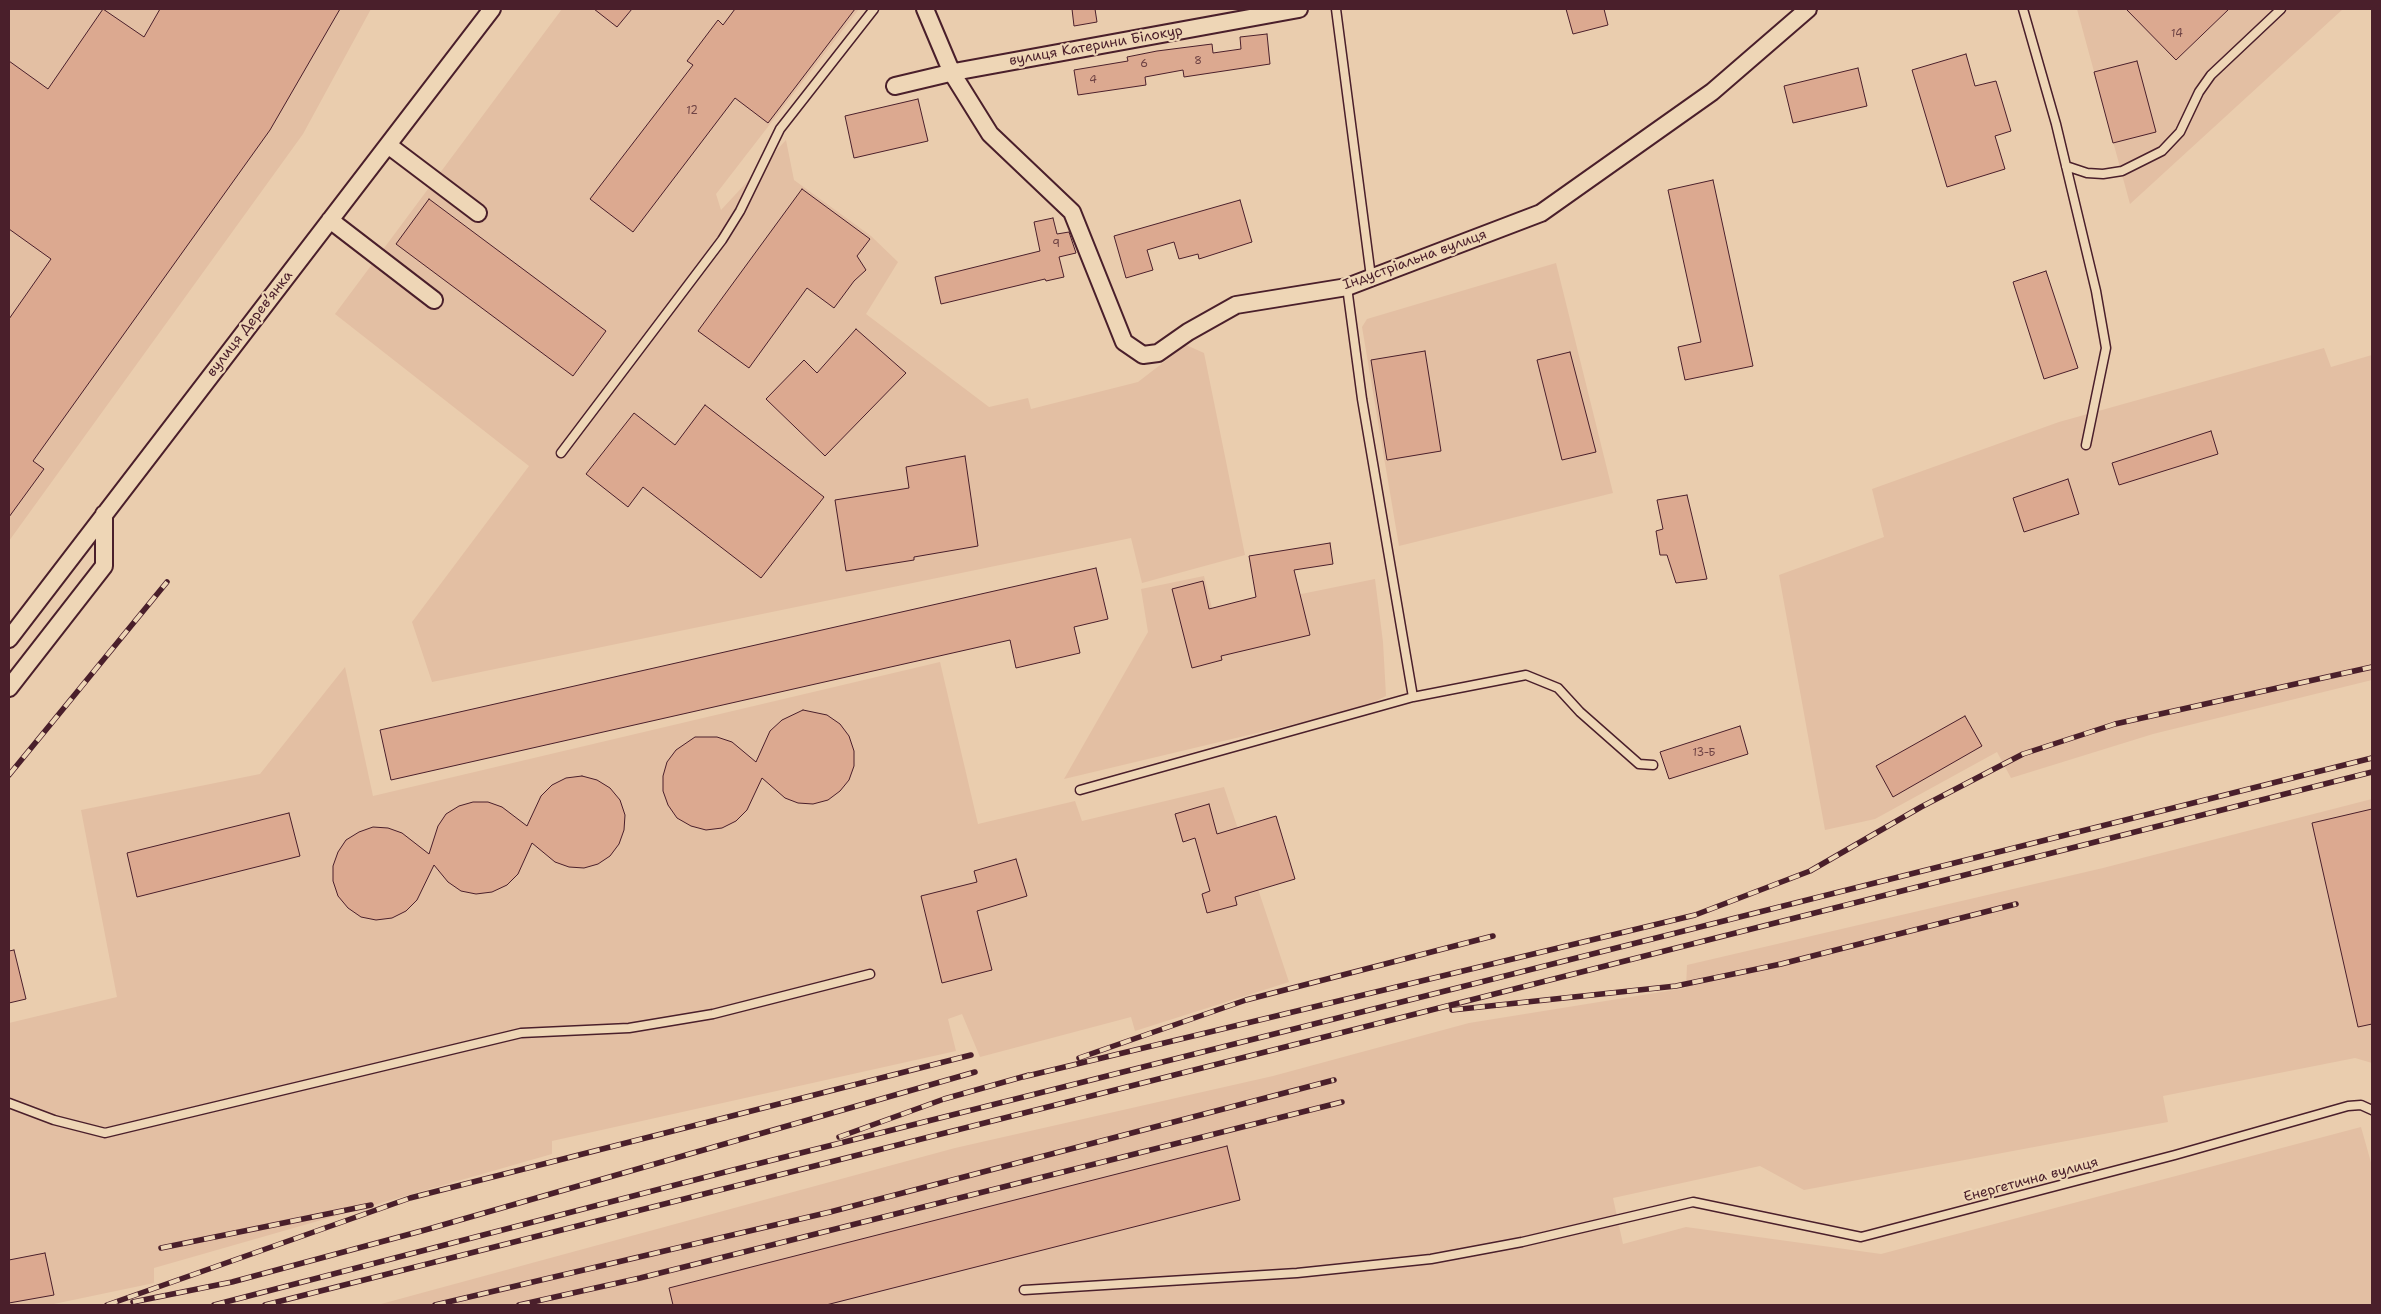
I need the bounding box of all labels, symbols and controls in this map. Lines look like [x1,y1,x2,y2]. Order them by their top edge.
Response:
street label: вулиця Катерини Білокур [1008,22,1184,70]
house number: 14 [2171,27,2183,41]
house number: 8 [1194,54,1202,68]
house number: 6 [1140,57,1148,71]
house number: 4 [1089,73,1097,87]
house number: 12 [686,104,698,118]
street label: Індустріальна вулиця [1341,226,1489,294]
house number: 9 [1052,237,1060,251]
street label: вулиця Деревʼянка [203,268,297,380]
house number: 13-Б [1692,746,1716,760]
street label: Енергетична вулиця [1962,1154,2100,1206]

